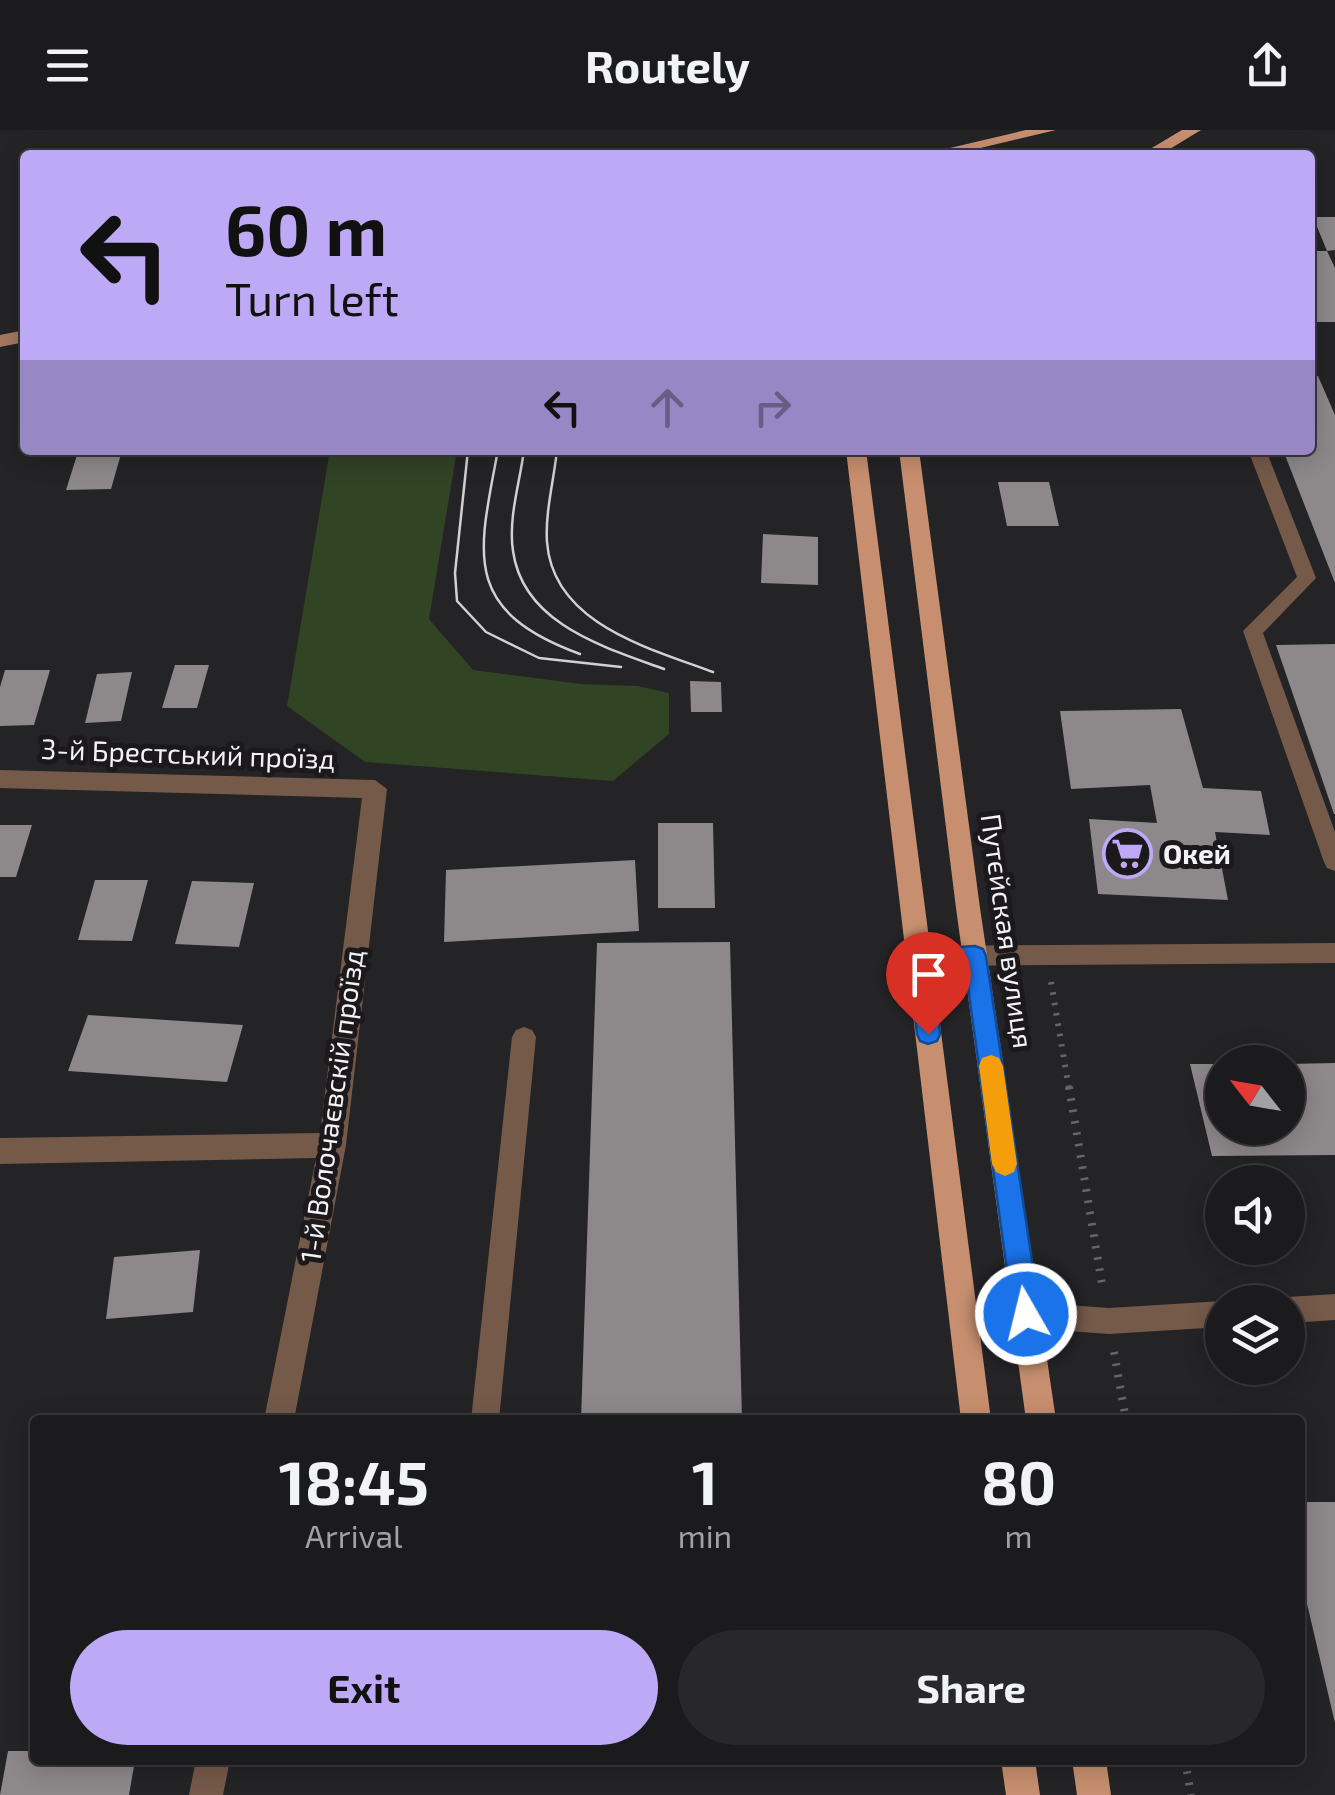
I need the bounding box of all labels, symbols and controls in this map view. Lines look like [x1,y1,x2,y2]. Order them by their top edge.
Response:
icon: menu [40,38,95,93]
text: Routely [585,38,750,92]
icon: share [1240,38,1295,93]
text: 60 m [225,186,387,270]
icon: left [60,190,190,320]
text: Turn left [225,271,399,325]
icon: left [535,380,590,435]
icon: ahead [640,380,695,435]
icon: right [745,380,800,435]
street label: 3-й Брестський проїзд [40,731,336,775]
street label: Путєйская вулиця [975,811,1041,1050]
supermarket icon: Окей [1102,828,1154,880]
place label: Окей [1163,836,1231,870]
pin [886,932,971,1035]
street label: 1-й Волочаєвскій проїзд [292,947,370,1264]
icon: arrive [901,947,956,1002]
north arrow [1205,1045,1305,1145]
map controls [1205,1045,1305,1385]
button: sound [1205,1165,1305,1265]
position arrow [974,1262,1078,1366]
button: layers [1205,1285,1305,1385]
text: 18:45 [279,1445,429,1517]
text: 1 [692,1445,718,1517]
text: 80 [981,1445,1056,1517]
text: Arrival [305,1516,403,1554]
text: min [678,1516,732,1554]
text: m [1005,1516,1033,1554]
button: Exit [70,1630,658,1745]
button: Share [678,1630,1265,1745]

